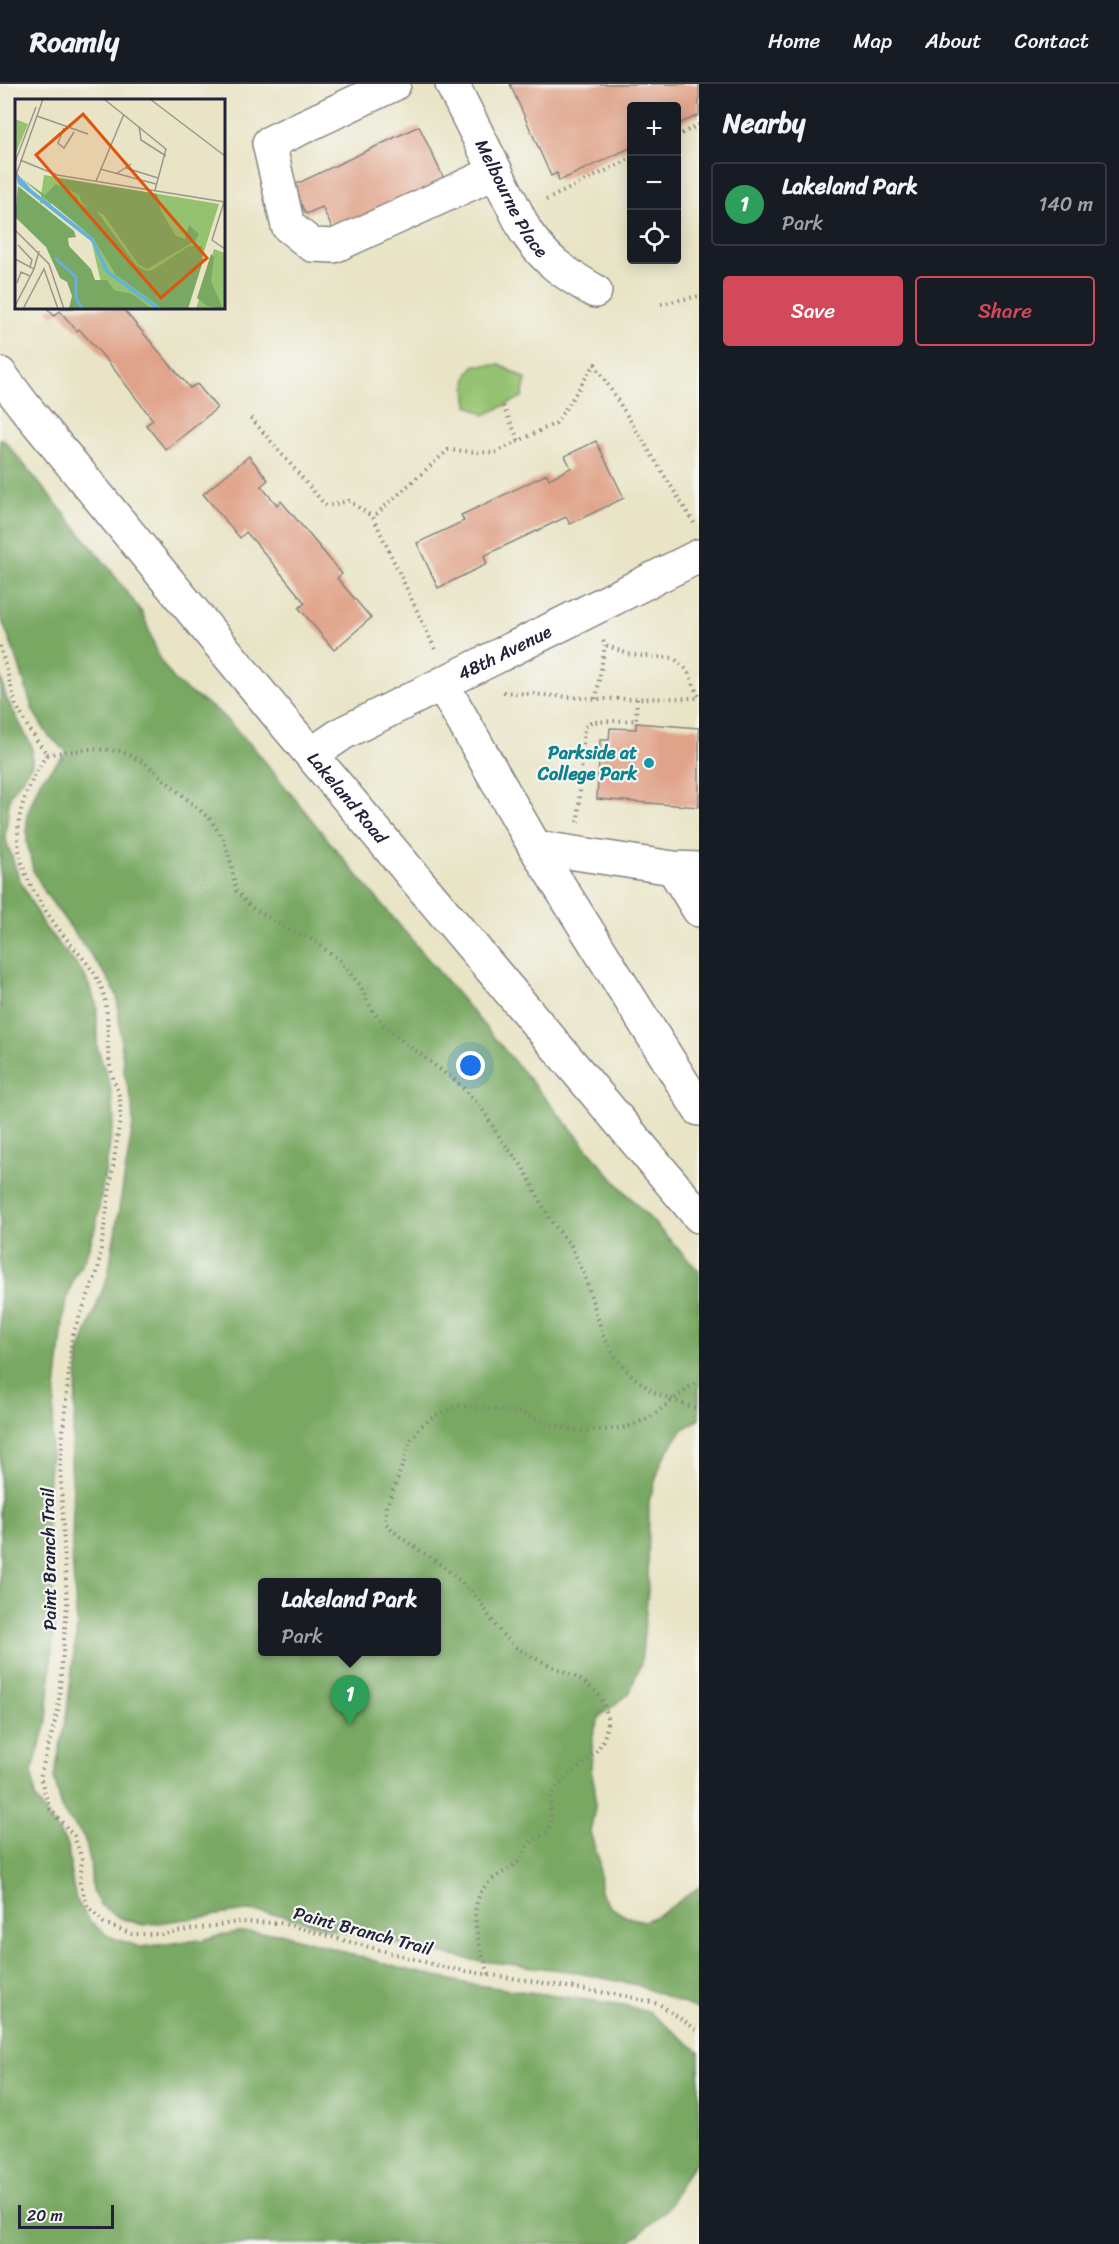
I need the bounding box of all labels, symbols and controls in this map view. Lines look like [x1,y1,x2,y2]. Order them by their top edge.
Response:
text: Roamly [30,17,119,66]
text: Home [768,22,820,60]
text: Map [853,22,892,60]
text: About [925,22,982,60]
text: Contact [1015,22,1089,60]
inset map [15,99,225,309]
text: Nearby [723,100,805,146]
map controls [627,102,681,264]
button: + [627,102,681,156]
street label: Melbourne Place [466,133,556,266]
button: − [627,156,681,210]
text: Lakeland Park [782,167,918,206]
text: 1 [740,187,749,222]
text: 140 m [1039,187,1093,222]
text: Park [782,206,823,241]
button: locate [627,210,681,264]
button: Save [723,276,903,346]
button: Share [915,276,1095,346]
street label: 48th Avenue [452,616,558,690]
place label: Parkside at College Park [537,737,637,790]
street label: Lakeland Road [299,744,397,852]
marker: Parkside at College Park [642,756,656,770]
your location [456,1051,485,1080]
street label: Paint Branch Trail [32,1486,66,1631]
popup [258,1578,441,1656]
text: Lakeland Park [282,1580,417,1619]
text: Park [282,1619,323,1654]
pin: 1 [330,1676,370,1725]
street label: Paint Branch Trail [290,1897,437,1965]
text: 20 m [27,2201,63,2230]
scale bar [18,2202,114,2230]

